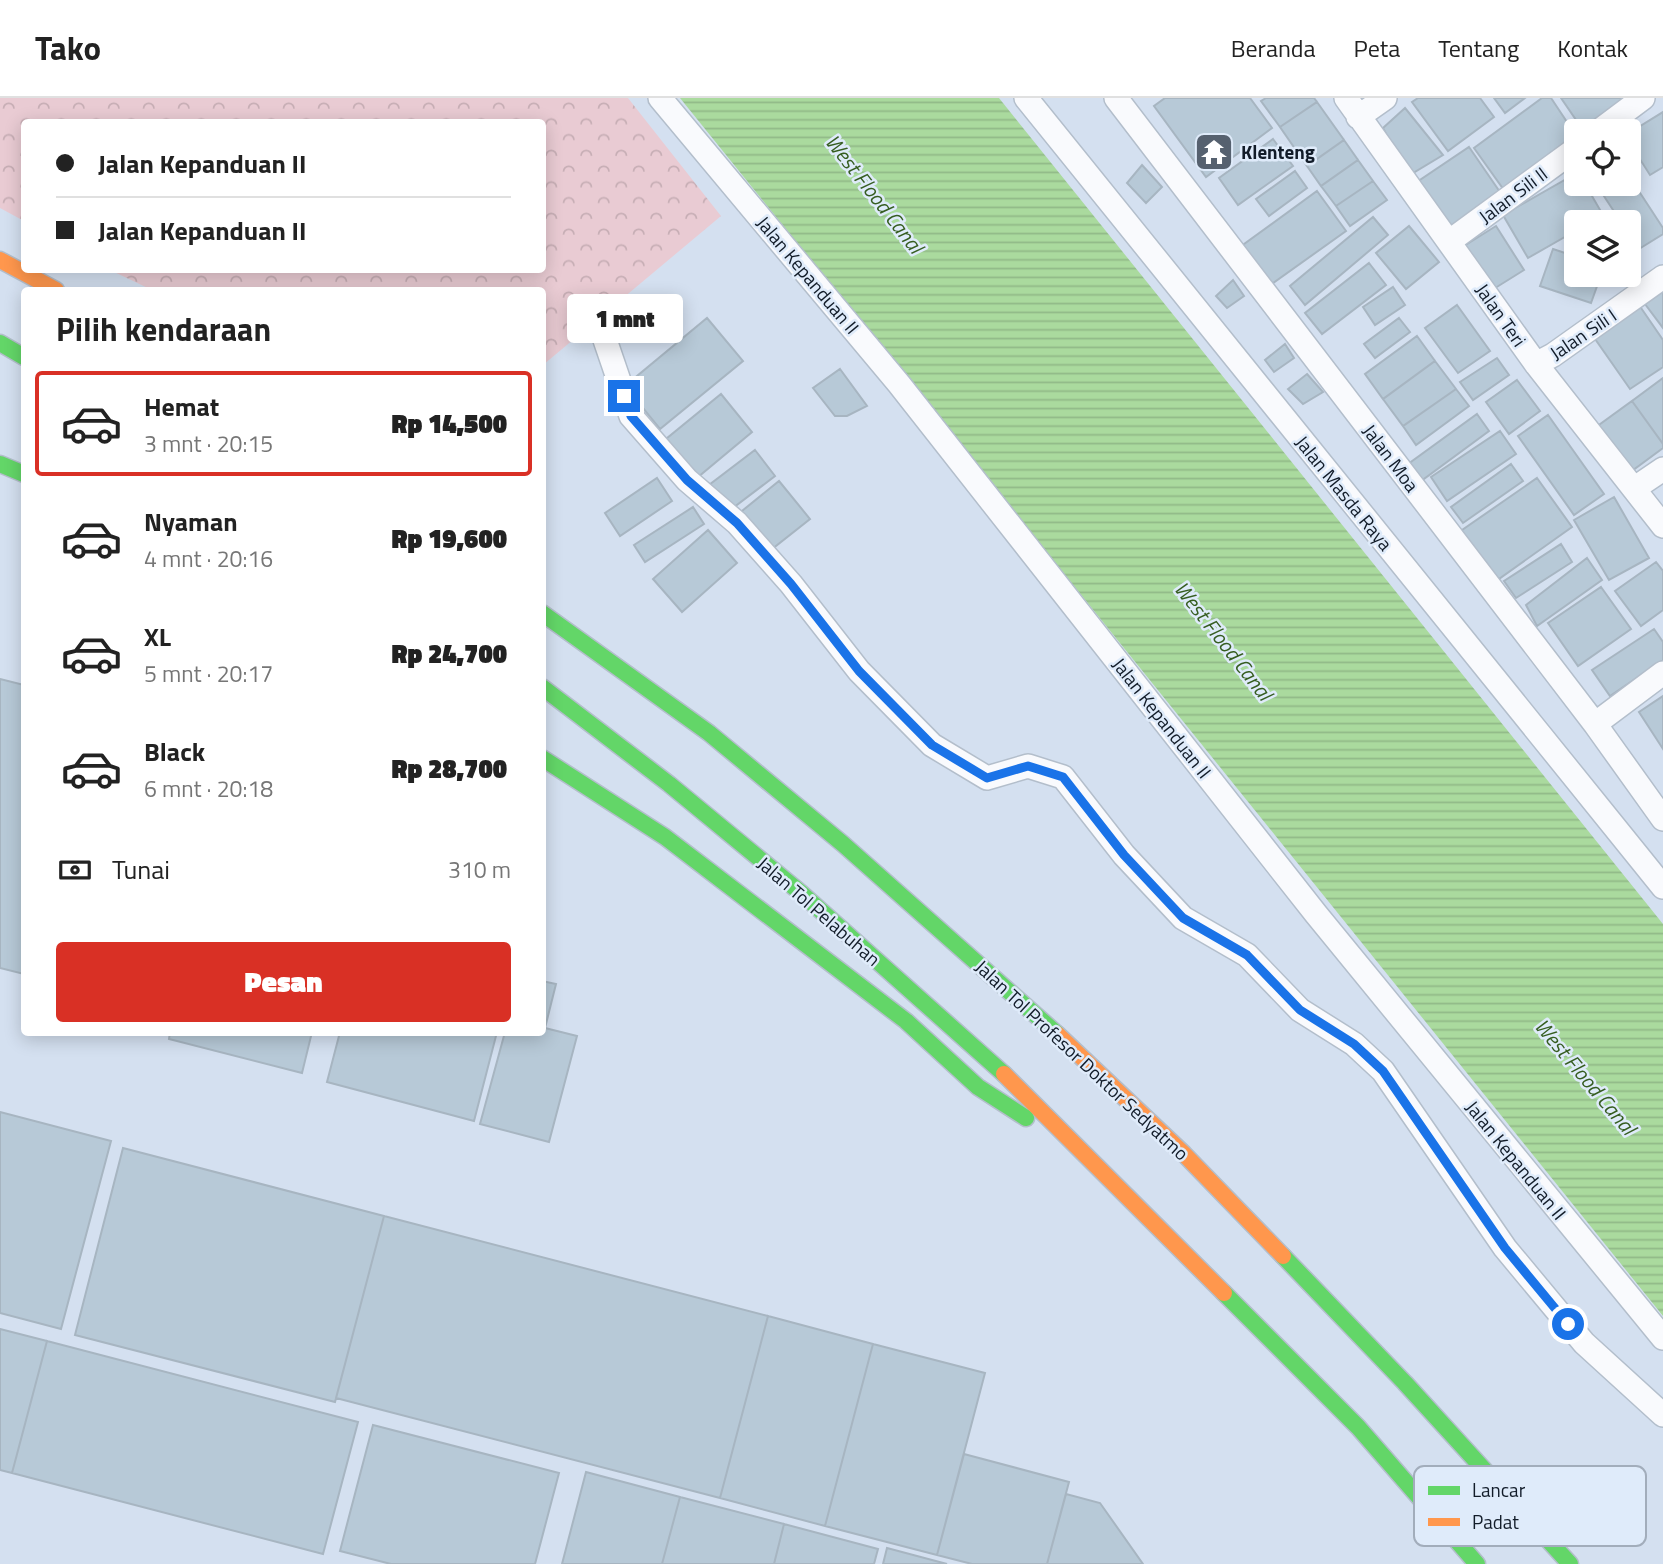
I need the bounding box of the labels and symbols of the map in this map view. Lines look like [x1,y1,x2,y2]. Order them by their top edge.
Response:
water label: West Flood Canal [818,127,933,262]
temple icon: Klenteng [1193,131,1235,173]
place label: Klenteng [1241,137,1315,166]
street label: Jalan Sili II [1472,159,1553,230]
street label: Jalan Kepanduan II [750,209,867,340]
street label: Jalan Teri [1469,277,1534,352]
callout: 1 mnt [566,294,682,344]
street label: Jalan Sili I [1543,301,1622,367]
route end [608,380,640,412]
street label: Jalan Moa [1356,418,1427,498]
street label: Jalan Masda Raya [1289,429,1400,557]
water label: West Flood Canal [1167,574,1282,709]
street label: Jalan Kepanduan II [1106,651,1219,784]
street label: Jalan Tol Pelabuhan [751,849,887,972]
street label: Jalan Tol Profesor Doktor Sedyatmo [969,952,1196,1167]
water label: West Flood Canal [1527,1011,1646,1144]
street label: Jalan Kepanduan II [1459,1094,1574,1226]
route start [1552,1308,1584,1340]
legend [1414,1466,1646,1546]
text: Lancar [1472,1475,1526,1504]
text: Padat [1472,1507,1519,1536]

